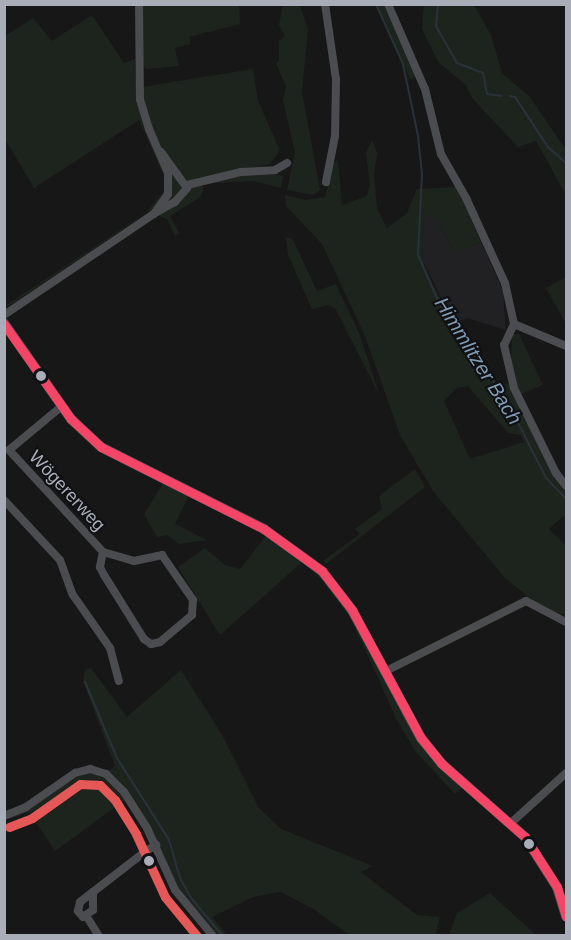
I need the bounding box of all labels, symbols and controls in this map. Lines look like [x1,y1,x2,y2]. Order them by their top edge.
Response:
water label: Himmlitzer Bach [429,293,527,429]
unlabelled marker [35,370,47,382]
street label: Wögererweg [24,446,110,536]
unlabelled marker [523,838,535,850]
unlabelled marker [143,855,155,867]

